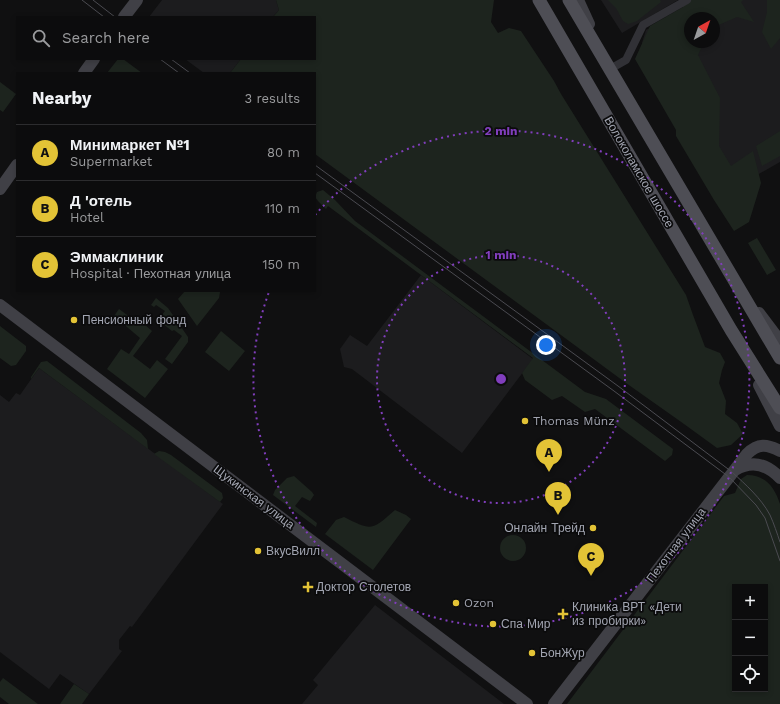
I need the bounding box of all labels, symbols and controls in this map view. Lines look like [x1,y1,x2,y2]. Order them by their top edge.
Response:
north arrow [684,12,720,48]
search box [16,16,316,60]
icon: search [30,27,52,49]
text: Search here [62,29,150,47]
text: Nearby [32,88,91,108]
text: 3 results [245,91,300,106]
street label: Волоколамское шоссе [602,114,677,230]
text: 2 min [485,124,517,138]
text: Минимаркет №1 [70,136,190,154]
text: A [41,145,49,160]
text: 80 m [267,145,300,160]
text: Supermarket [70,154,152,169]
text: Д 'отель [70,192,132,210]
text: B [41,201,49,216]
text: 110 m [265,201,300,216]
text: Hotel [70,210,104,225]
text: Эммаклиник [70,248,163,266]
text: 1 min [486,248,516,262]
text: C [41,257,49,272]
text: 150 m [262,257,300,272]
text: Hospital · Пехотная улица [70,266,231,281]
place label: Пенсионный фонд [82,313,186,327]
marker: Пенсионный фонд [69,315,79,325]
your location [536,335,556,355]
centre of rings [494,372,508,386]
place label: Thomas Münz [533,414,615,428]
marker: Thomas Münz [520,416,530,426]
pin: A [536,439,562,472]
street label: Щукинская улица [211,462,298,532]
pin: B [545,482,571,515]
street label: Пехотная улица [643,505,709,585]
place label: Онлайн Трейд [504,521,585,535]
marker: Онлайн Трейд [588,523,598,533]
pin: C [578,543,604,576]
place label: ВкусВилл [266,544,320,558]
marker: ВкусВилл [253,546,263,556]
place label: Доктор Столетов [316,580,411,594]
marker: Доктор Столетов [303,582,313,592]
map controls [732,584,768,692]
button: + [732,584,768,620]
place label: Ozon [464,596,494,610]
marker: Ozon [451,598,461,608]
place label: Клиника ВРТ «Дети из пробирки» [572,600,682,628]
marker: Клиника ВРТ «Дети из пробирки» [557,608,569,620]
place label: Спа Мир [501,617,551,631]
marker: Спа Мир [488,619,498,629]
button: − [732,620,768,656]
place label: БонЖур [540,646,585,660]
marker: БонЖур [527,648,537,658]
button: locate [732,656,768,692]

